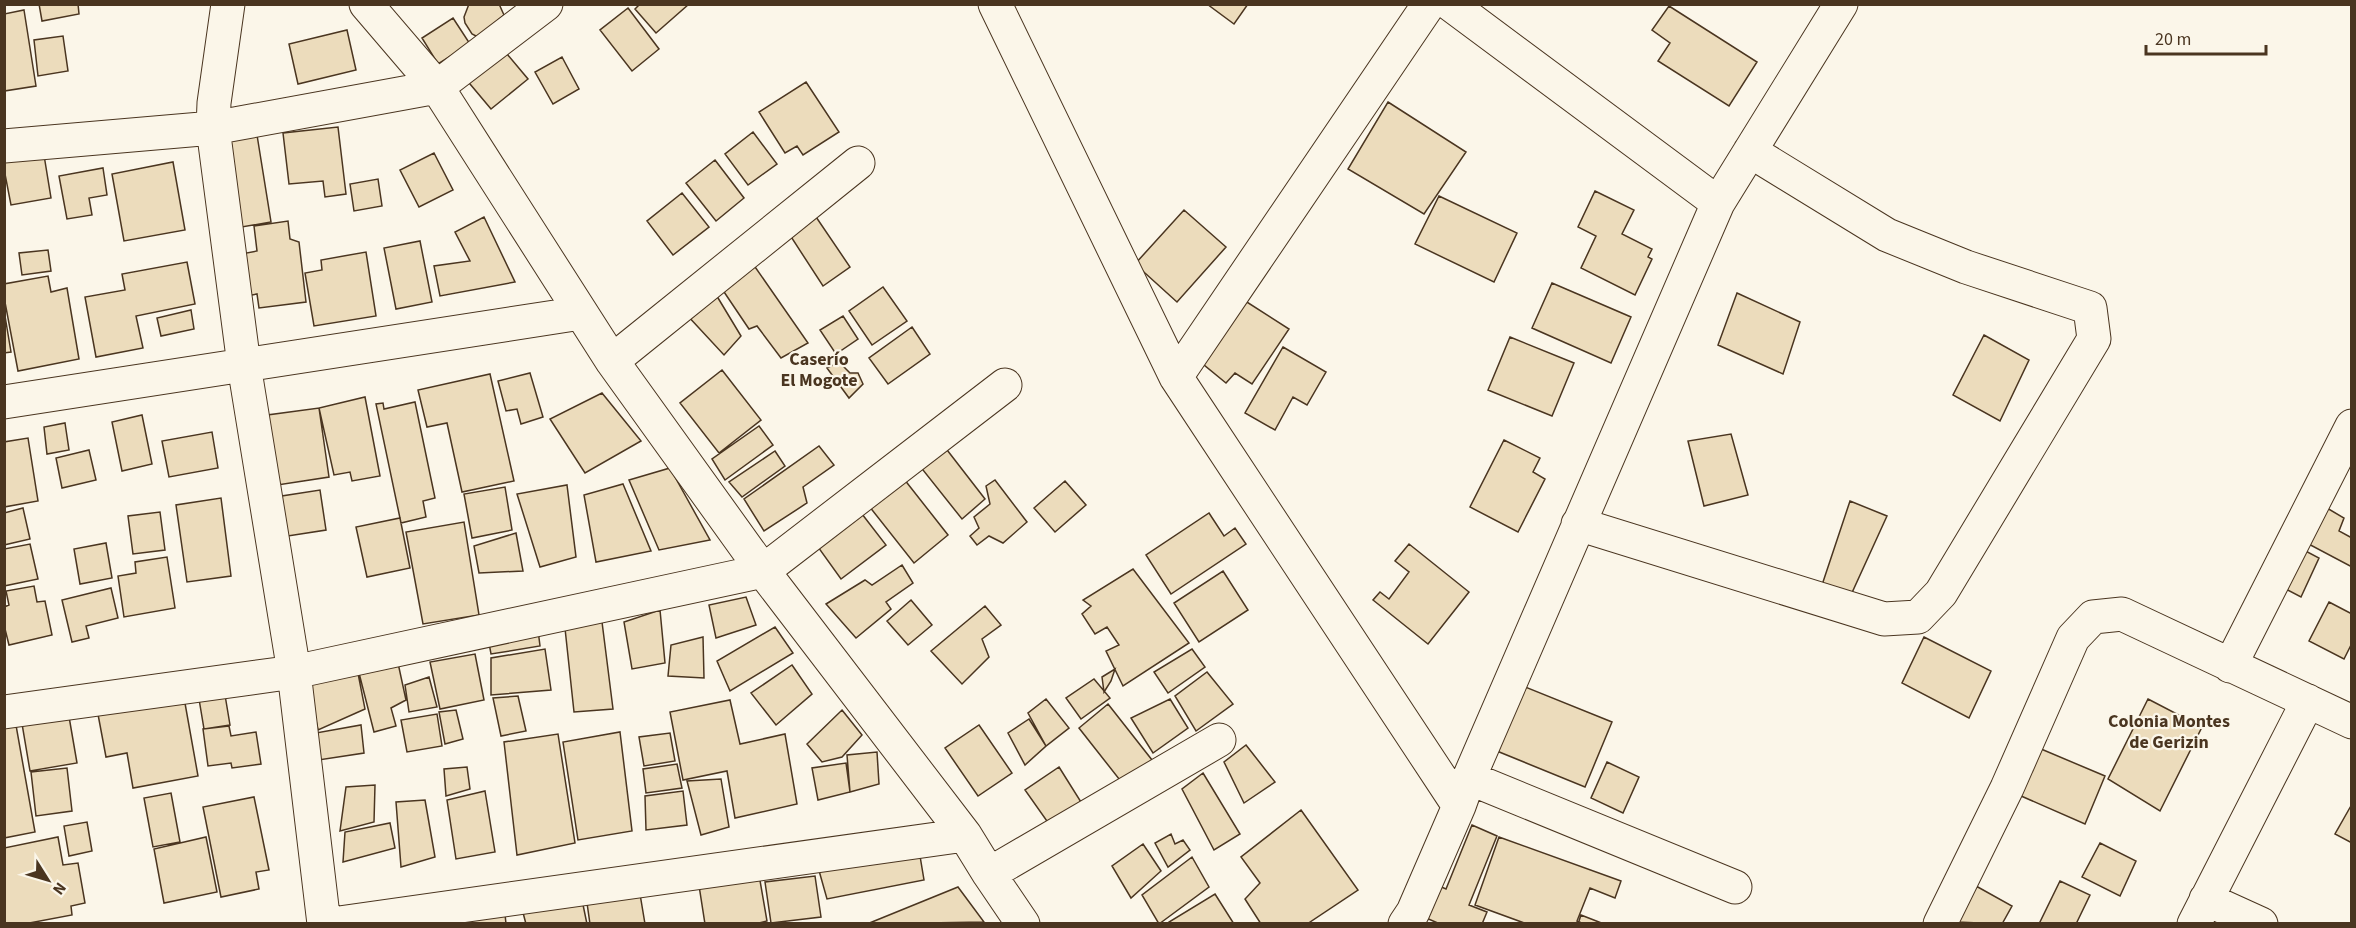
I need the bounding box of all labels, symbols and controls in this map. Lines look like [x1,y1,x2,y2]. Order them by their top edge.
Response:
scale bar [2146,18,2266,56]
text: 20 m [2155,27,2191,52]
district label: Caserío El Mogote [780,347,858,393]
district label: Colonia Montes de Gerizin [2108,709,2230,755]
north arrow [18,850,78,910]
text: N [47,878,71,899]

